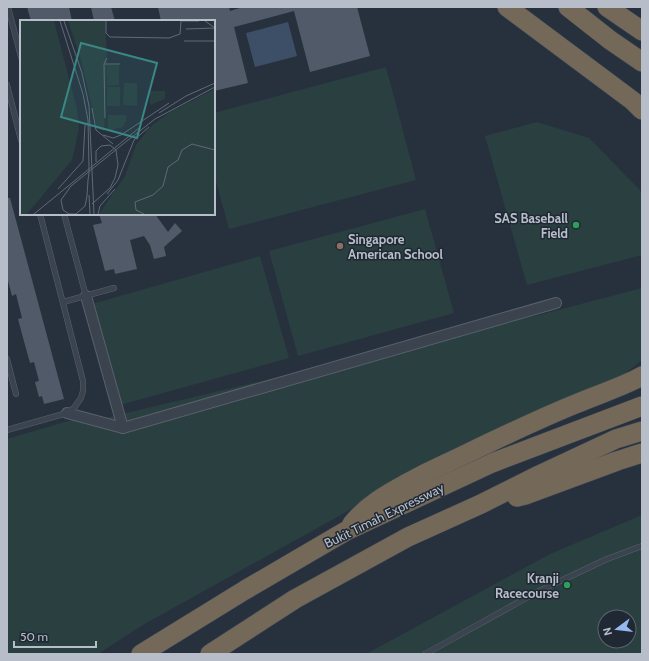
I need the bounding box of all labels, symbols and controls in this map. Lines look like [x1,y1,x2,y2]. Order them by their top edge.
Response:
inset map [20,20,215,215]
place label: SAS Baseball Field [494,210,569,241]
marker: SAS Baseball Field [571,220,581,230]
place label: Singapore American School [348,231,443,262]
marker: Singapore American School [335,241,345,251]
street label: Bukit Timah Expressway [321,479,447,551]
place label: Kranji Racecourse [495,570,559,601]
marker: Kranji Racecourse [562,580,572,590]
north arrow [597,609,637,649]
scale bar [14,623,96,649]
text: N [600,626,615,637]
text: 50 m [20,629,48,644]

